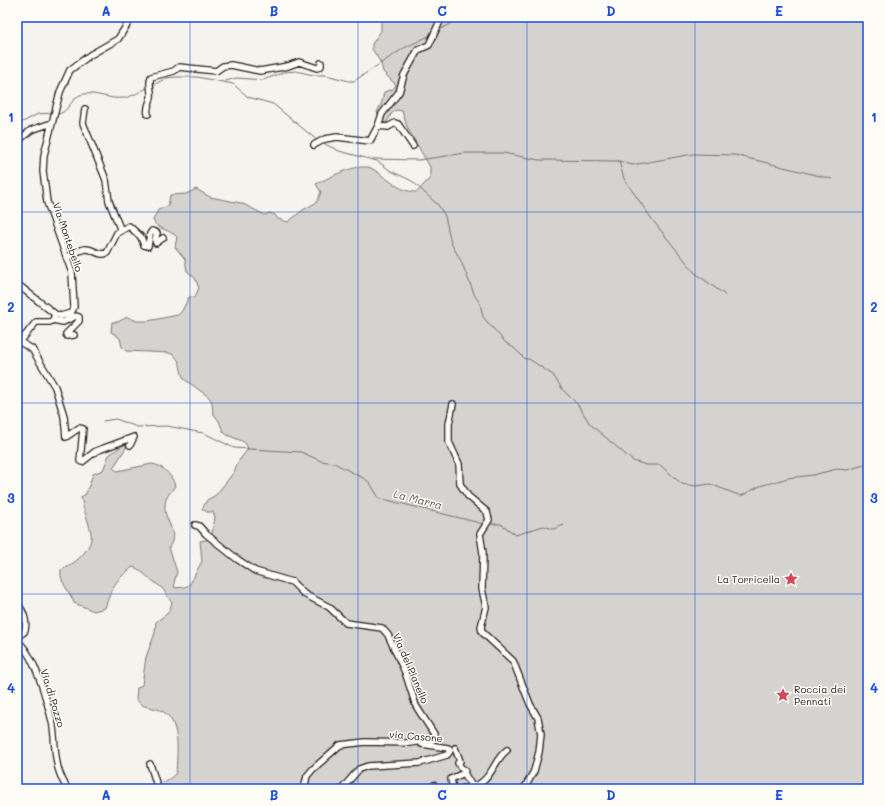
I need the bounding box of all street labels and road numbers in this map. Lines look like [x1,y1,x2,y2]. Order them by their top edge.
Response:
street label: Via Montebello [50,200,86,274]
street label: Via del Pianello [390,631,432,705]
street label: Via di Pozzo [37,667,69,729]
street label: via Casone [389,727,443,745]

